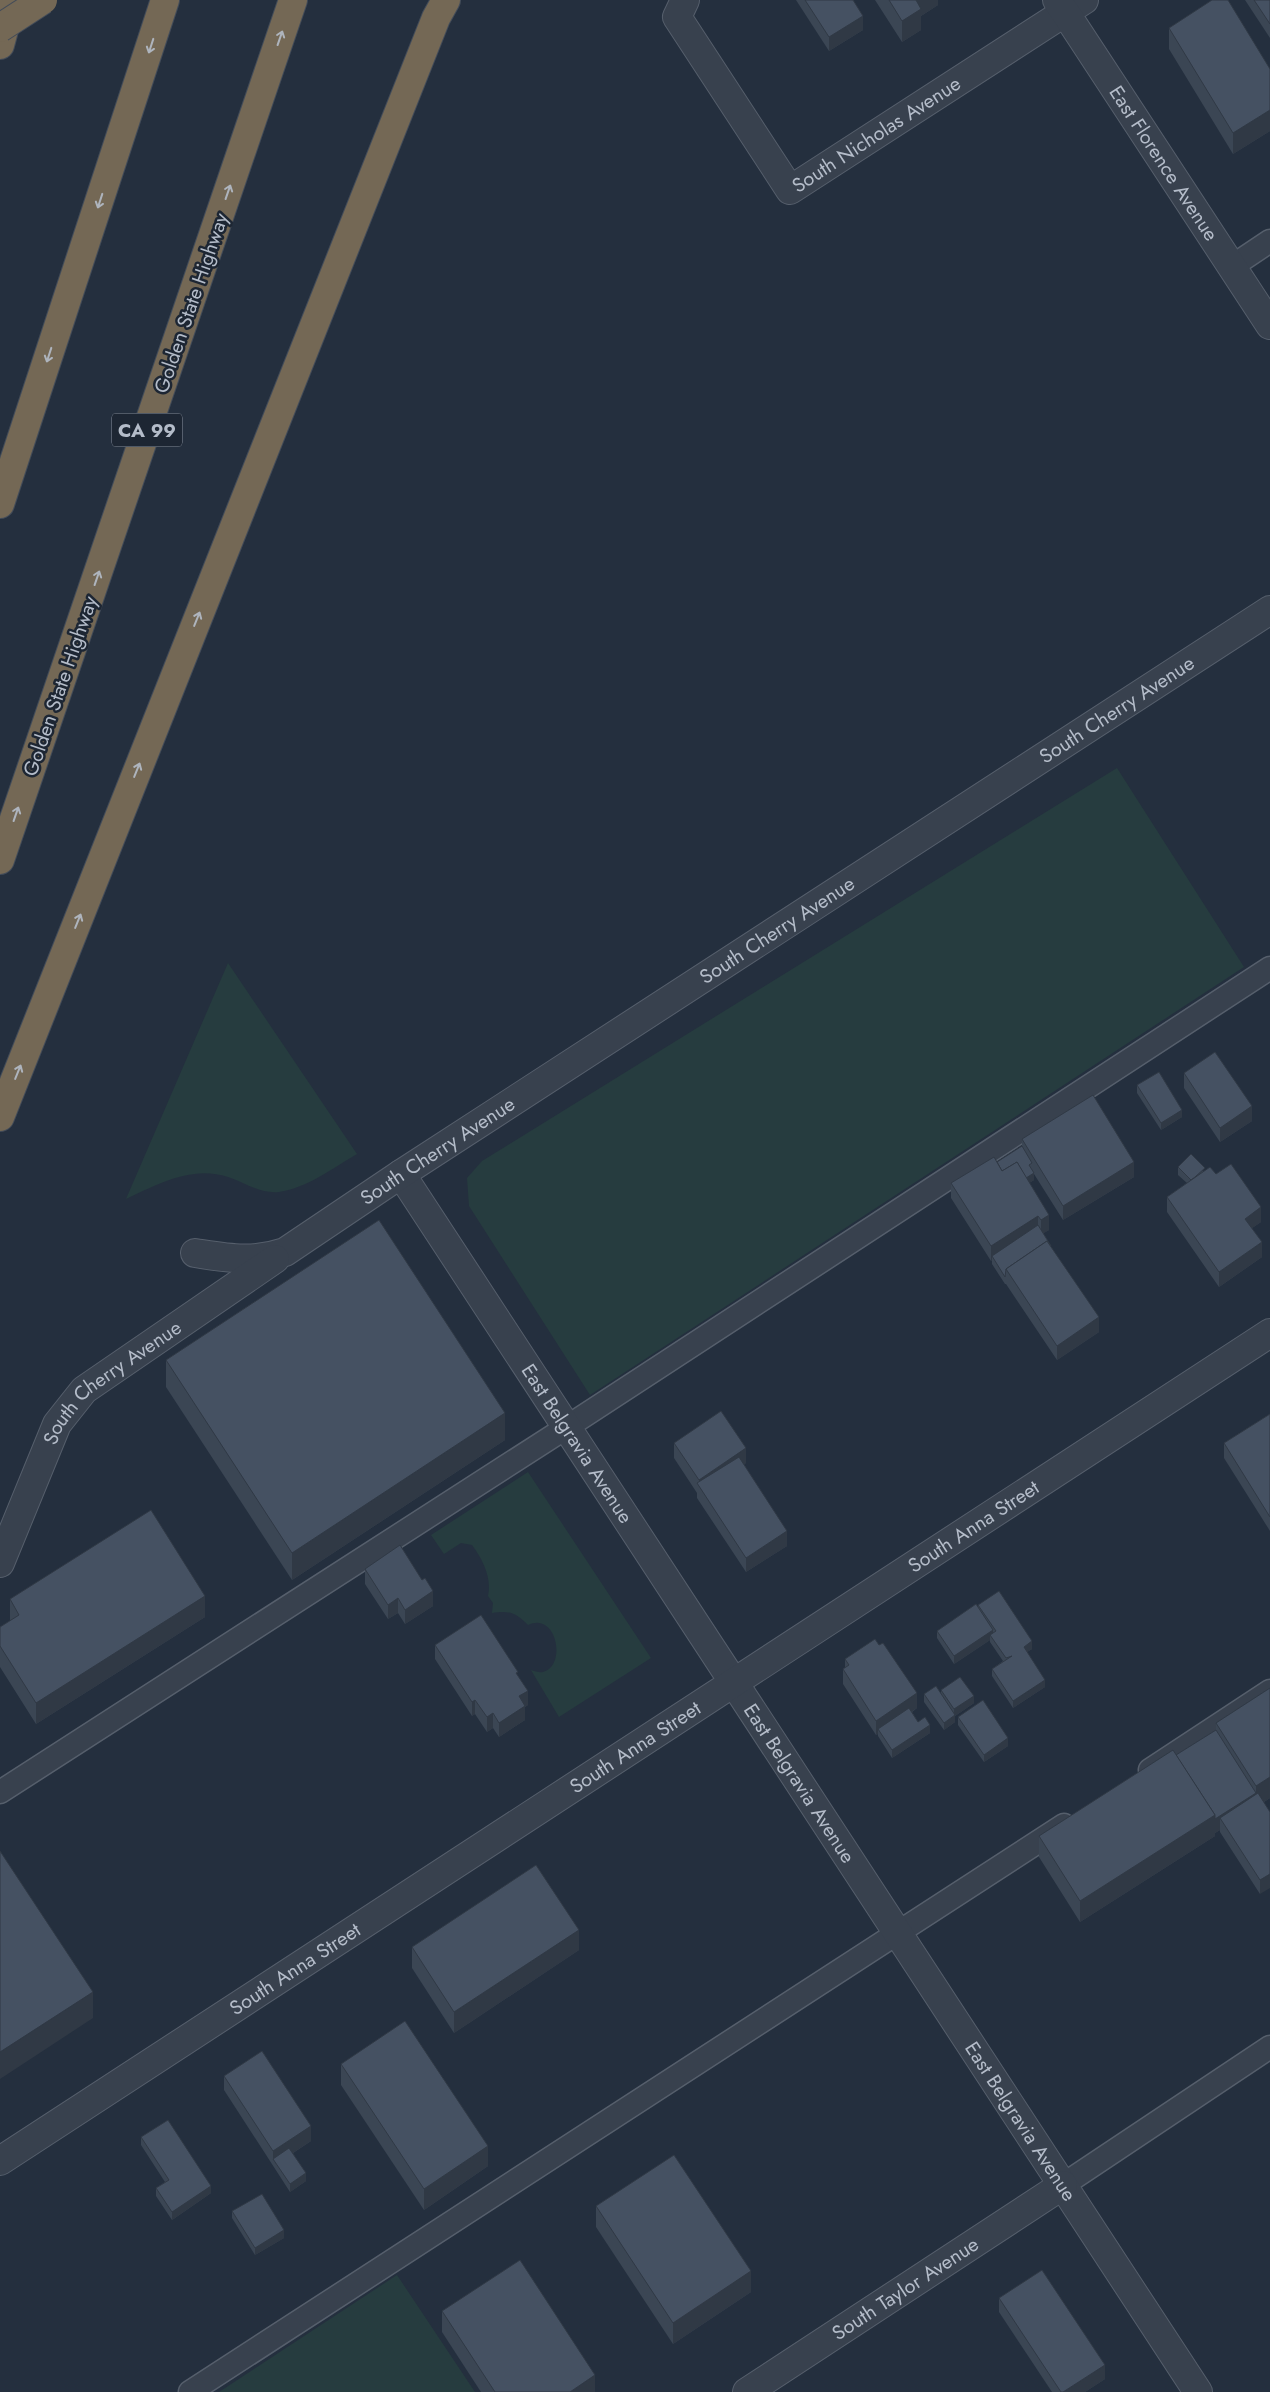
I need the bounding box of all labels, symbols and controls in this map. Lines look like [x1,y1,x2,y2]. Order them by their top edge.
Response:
one-way arrow [276,31,286,47]
one-way arrow [145,38,155,54]
street label: South Nicholas Avenue [786,69,967,200]
street label: East Florence Avenue [1102,80,1225,247]
one-way arrow [224,185,233,200]
one-way arrow [95,193,105,209]
street label: Golden State Highway [147,209,236,397]
one-way arrow [44,347,53,363]
road number: CA 99 [112,414,182,446]
one-way arrow [92,570,102,586]
street label: Golden State Highway [16,592,105,780]
one-way arrow [193,611,202,627]
street label: South Cherry Avenue [1034,649,1200,771]
one-way arrow [133,763,143,778]
one-way arrow [12,807,21,823]
street label: South Cherry Avenue [694,869,860,992]
one-way arrow [73,914,83,929]
one-way arrow [14,1065,23,1080]
street label: South Cherry Avenue [354,1090,521,1213]
street label: South Cherry Avenue [36,1313,187,1449]
street label: East Belgravia Avenue [514,1358,640,1529]
street label: South Anna Street [902,1473,1045,1580]
street label: South Anna Street [564,1694,707,1801]
street label: East Belgravia Avenue [736,1698,862,1869]
street label: South Anna Street [224,1916,367,2023]
street label: East Belgravia Avenue [958,2036,1083,2207]
street label: South Taylor Avenue [826,2230,984,2348]

